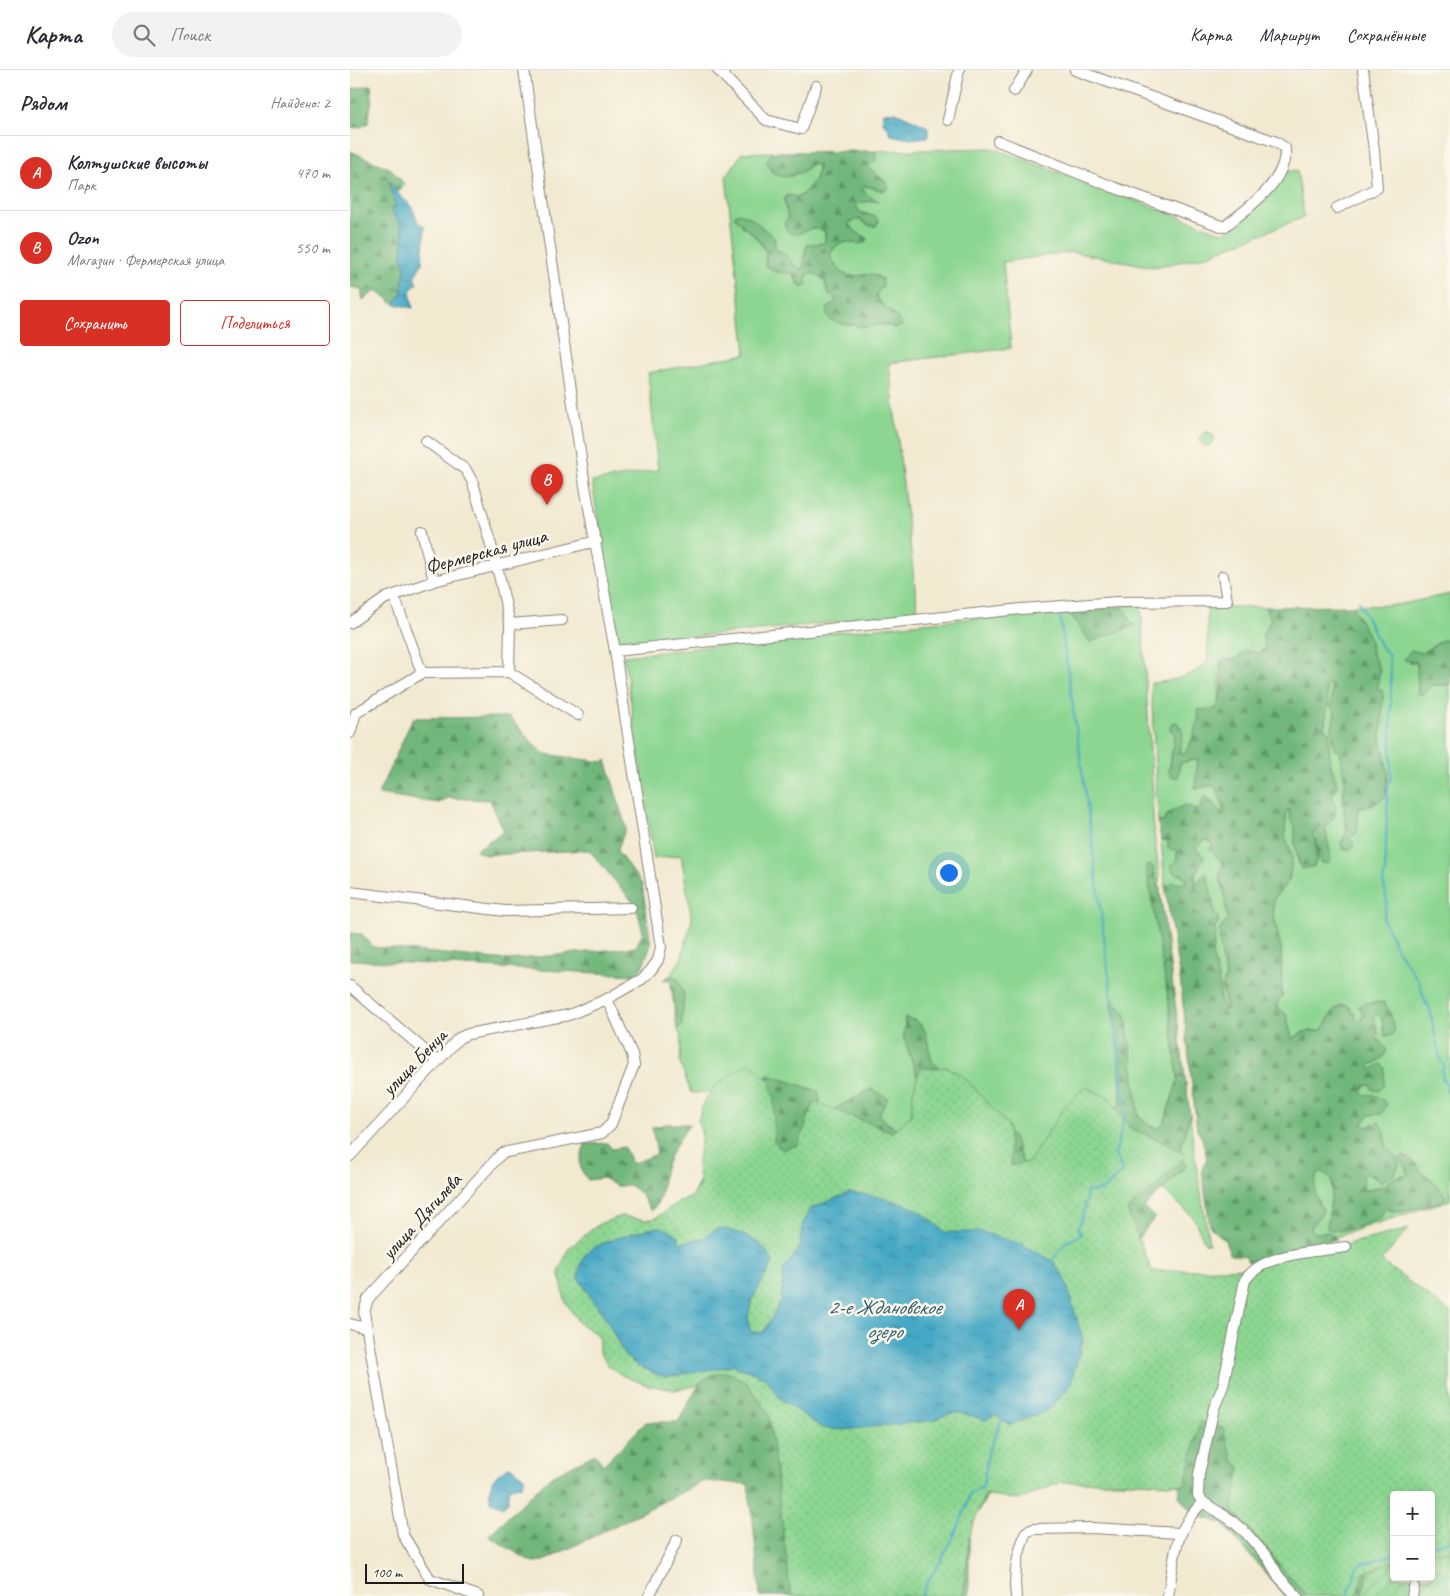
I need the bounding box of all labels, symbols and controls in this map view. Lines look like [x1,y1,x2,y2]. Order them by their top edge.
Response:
search box [112,12,462,57]
text: Карта [25,20,82,50]
icon: search [130,21,158,49]
text: Поиск [170,23,210,47]
text: Карта [1190,24,1231,46]
text: Маршрут [1259,24,1319,46]
text: Сохранённые [1347,24,1425,46]
text: Рядом [20,90,67,116]
text: Найдено: 2 [270,93,330,113]
text: Колтушские высоты [67,151,207,175]
text: A [32,163,40,183]
text: 470 m [296,163,330,183]
text: Парк [67,175,96,195]
text: Ozon [67,226,99,250]
text: B [32,238,40,258]
text: 550 m [296,238,330,258]
text: Магазин · Фермерская улица [67,250,224,270]
button: Сохранить [20,300,170,346]
button: Поделиться [180,300,330,346]
pin: B [531,464,563,505]
street label: Фермерская улица [423,523,551,580]
your location [936,860,962,886]
street label: улица Бенуа [376,1022,454,1102]
street label: улица Дягилева [375,1167,468,1265]
pin: A [1003,1289,1035,1330]
water label: 2-е Ждановское озеро [828,1294,944,1345]
map controls [1390,1491,1435,1581]
button: + [1390,1491,1435,1536]
button: − [1390,1536,1435,1581]
scale bar [365,1561,464,1584]
text: 100 m [372,1564,402,1581]

